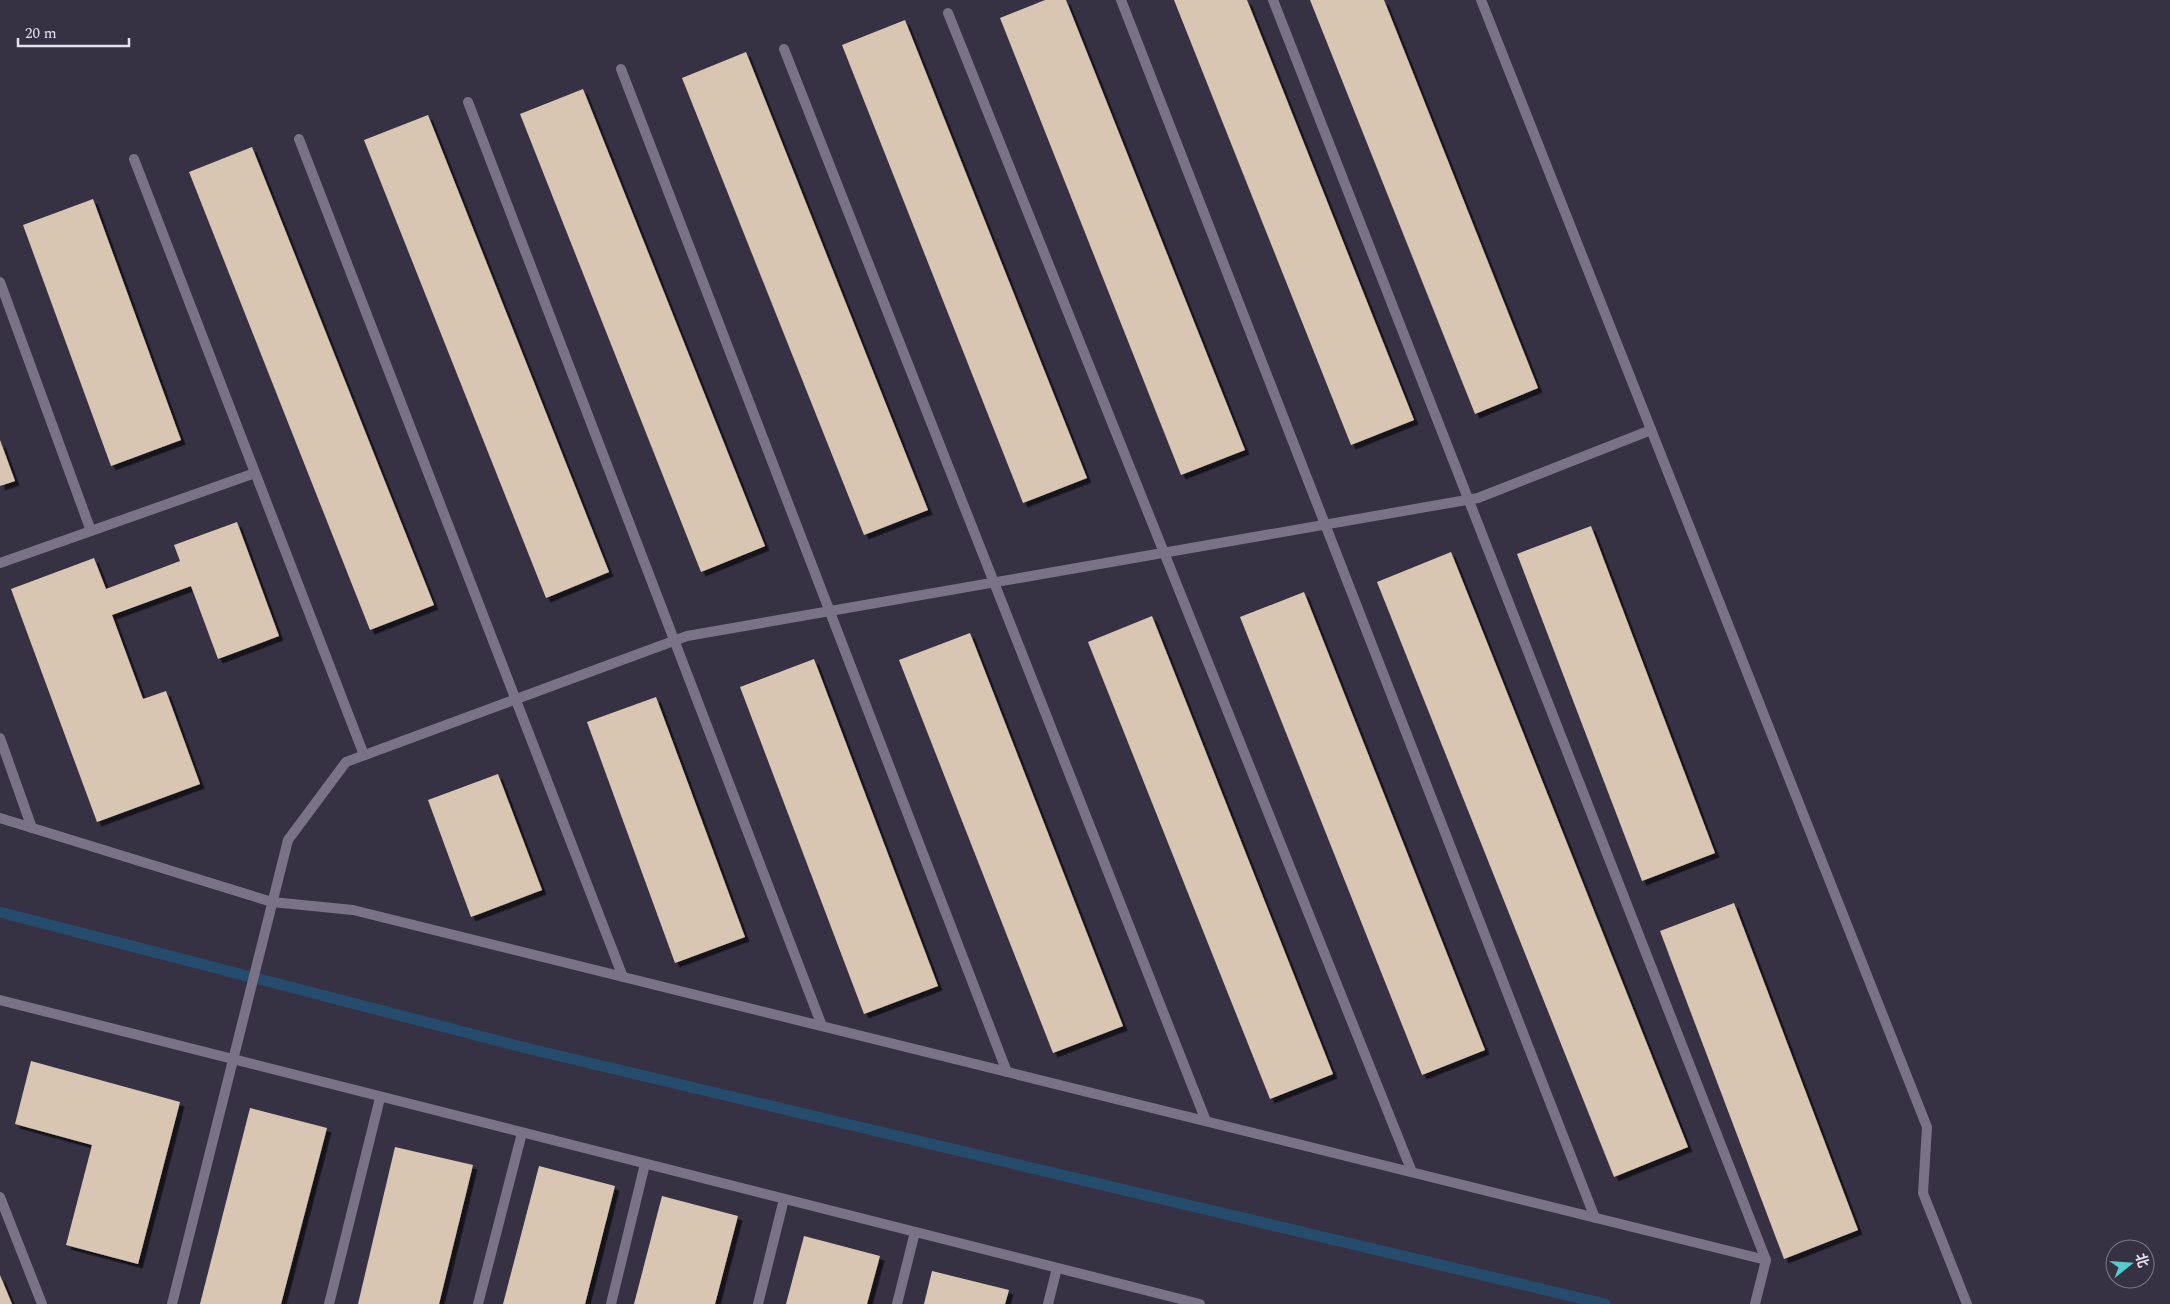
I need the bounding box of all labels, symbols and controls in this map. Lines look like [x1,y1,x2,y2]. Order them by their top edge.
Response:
scale bar [18,15,129,47]
text: 20 m [25,22,57,45]
north arrow [2105,1239,2155,1289]
text: 北 [2130,1251,2154,1270]

